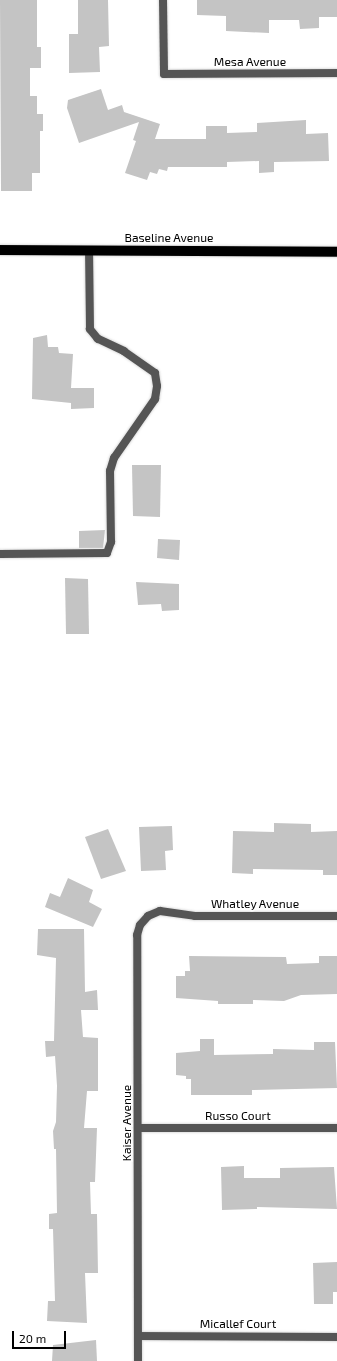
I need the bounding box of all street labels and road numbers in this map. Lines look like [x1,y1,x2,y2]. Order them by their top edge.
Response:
street label: Mesa Avenue [214,55,286,69]
street label: Baseline Avenue [124,231,214,245]
street label: Whatley Avenue [211,897,299,911]
street label: Kaiser Avenue [120,1085,134,1161]
street label: Russo Court [205,1109,271,1123]
street label: Micallef Court [200,1317,276,1331]

